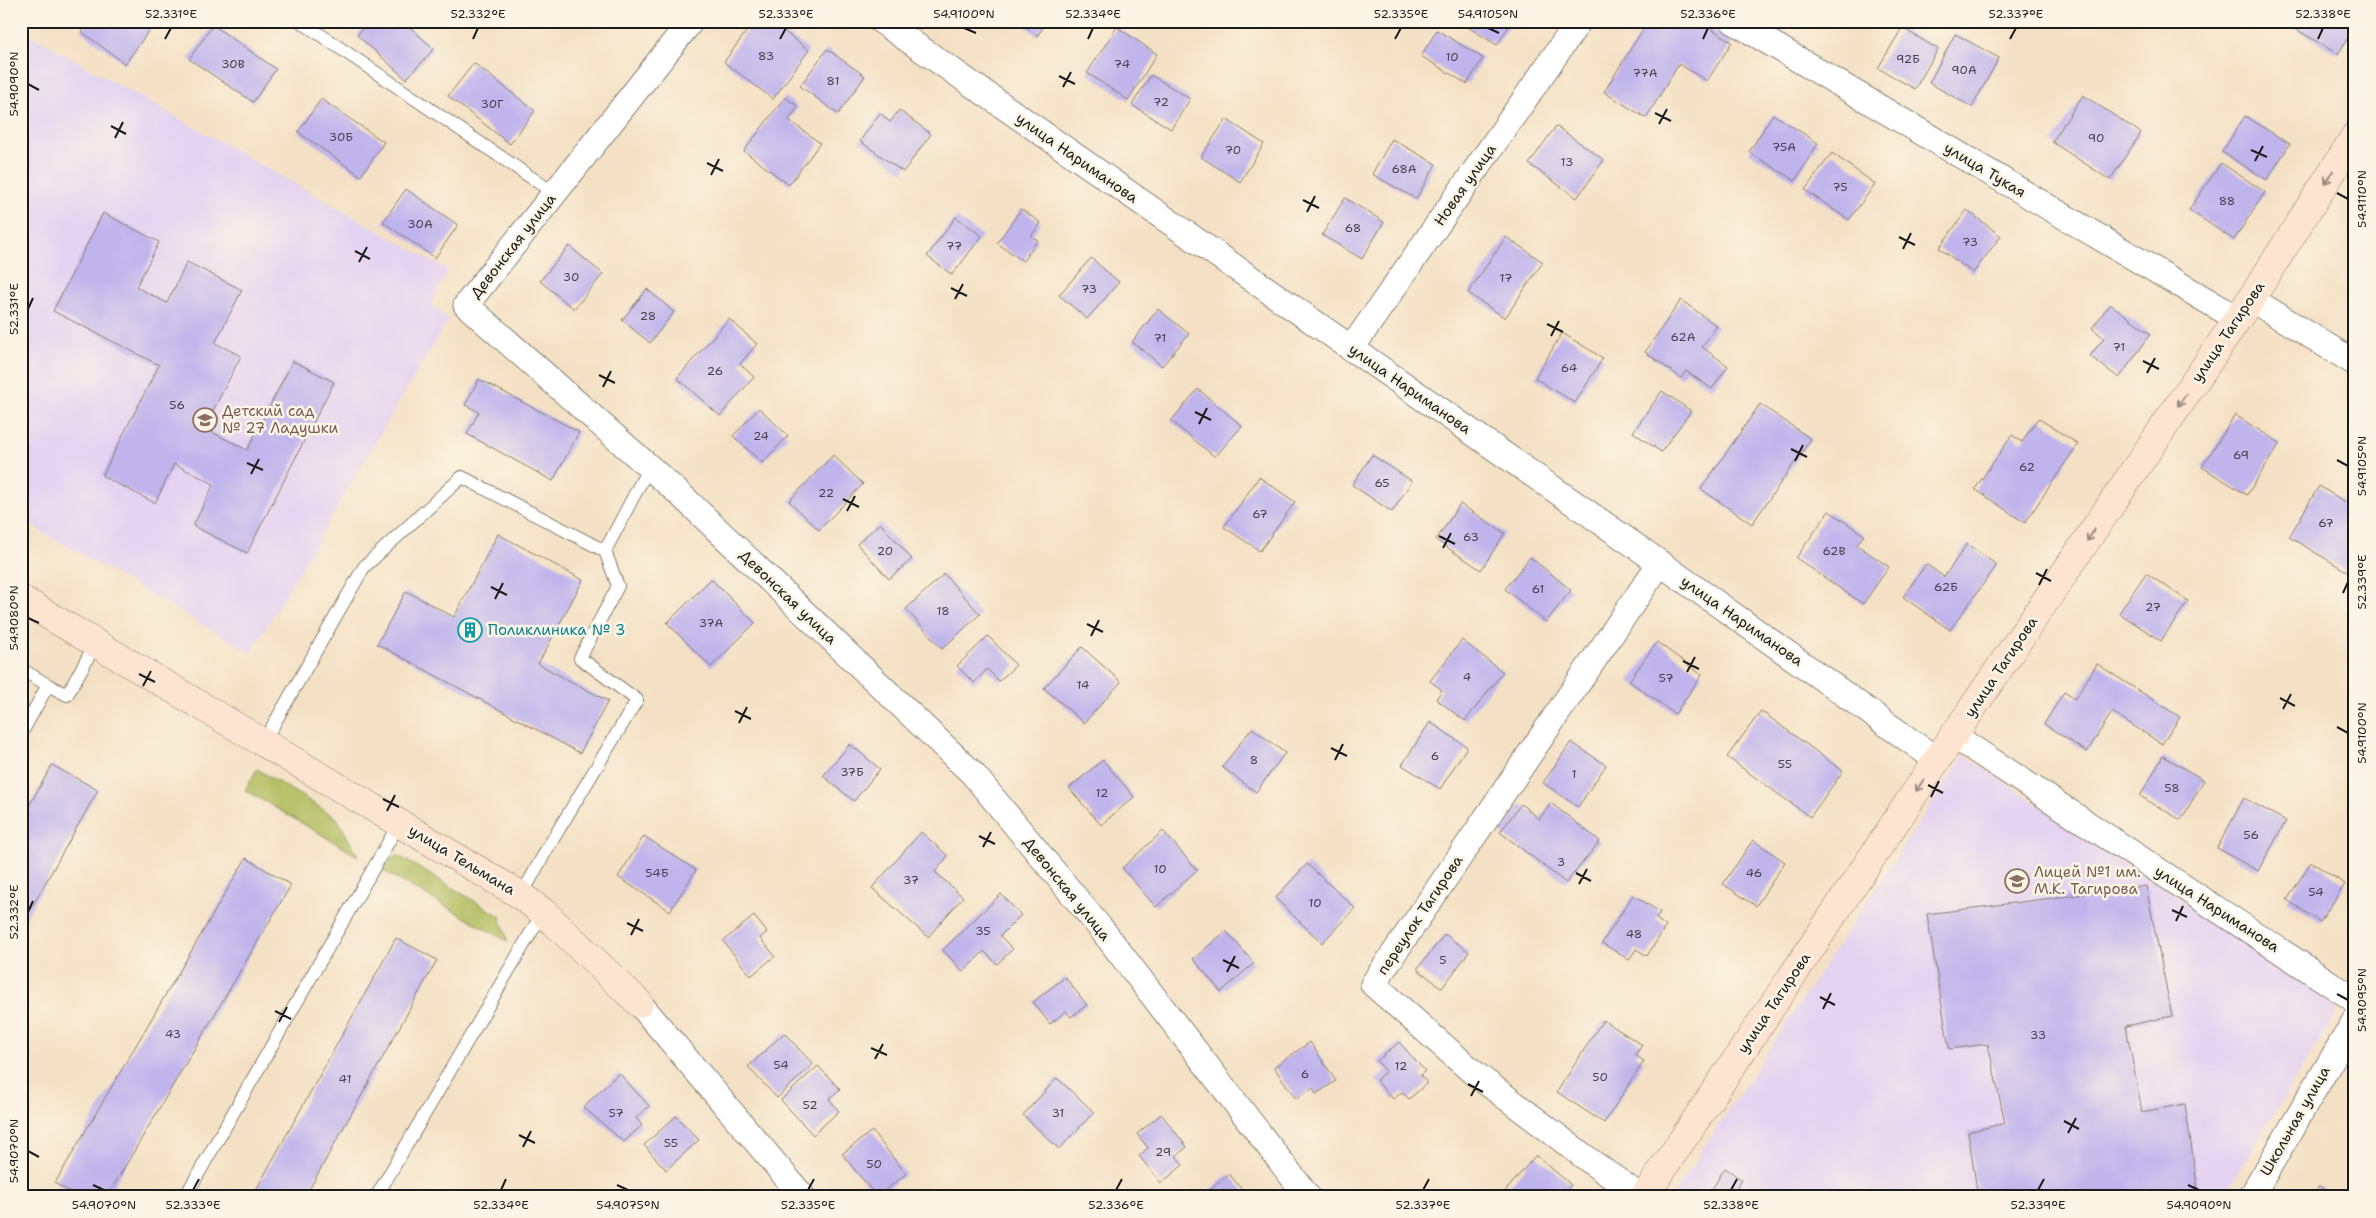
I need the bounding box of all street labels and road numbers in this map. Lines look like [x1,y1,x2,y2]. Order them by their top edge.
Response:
street label: улица Нариманова [1012,108,1143,208]
street label: улица Тукая [1940,138,2030,202]
street label: Новая улица [1429,139,1501,230]
street label: Девонская улица [466,189,561,303]
street label: улица Тагирова [2187,277,2270,386]
street label: улица Нариманова [1345,339,1476,439]
street label: Девонская улица [735,545,842,649]
street label: улица Нариманова [1677,571,1808,671]
street label: улица Тагирова [1960,612,2043,721]
street label: улица Тельмана [405,820,520,900]
street label: Девонская улица [1019,833,1116,946]
street label: переулок Тагирова [1373,851,1468,979]
street label: улица Нариманова [2151,861,2284,957]
street label: улица Тагирова [1733,948,1816,1057]
street label: Школьная улица [2255,1062,2335,1179]

